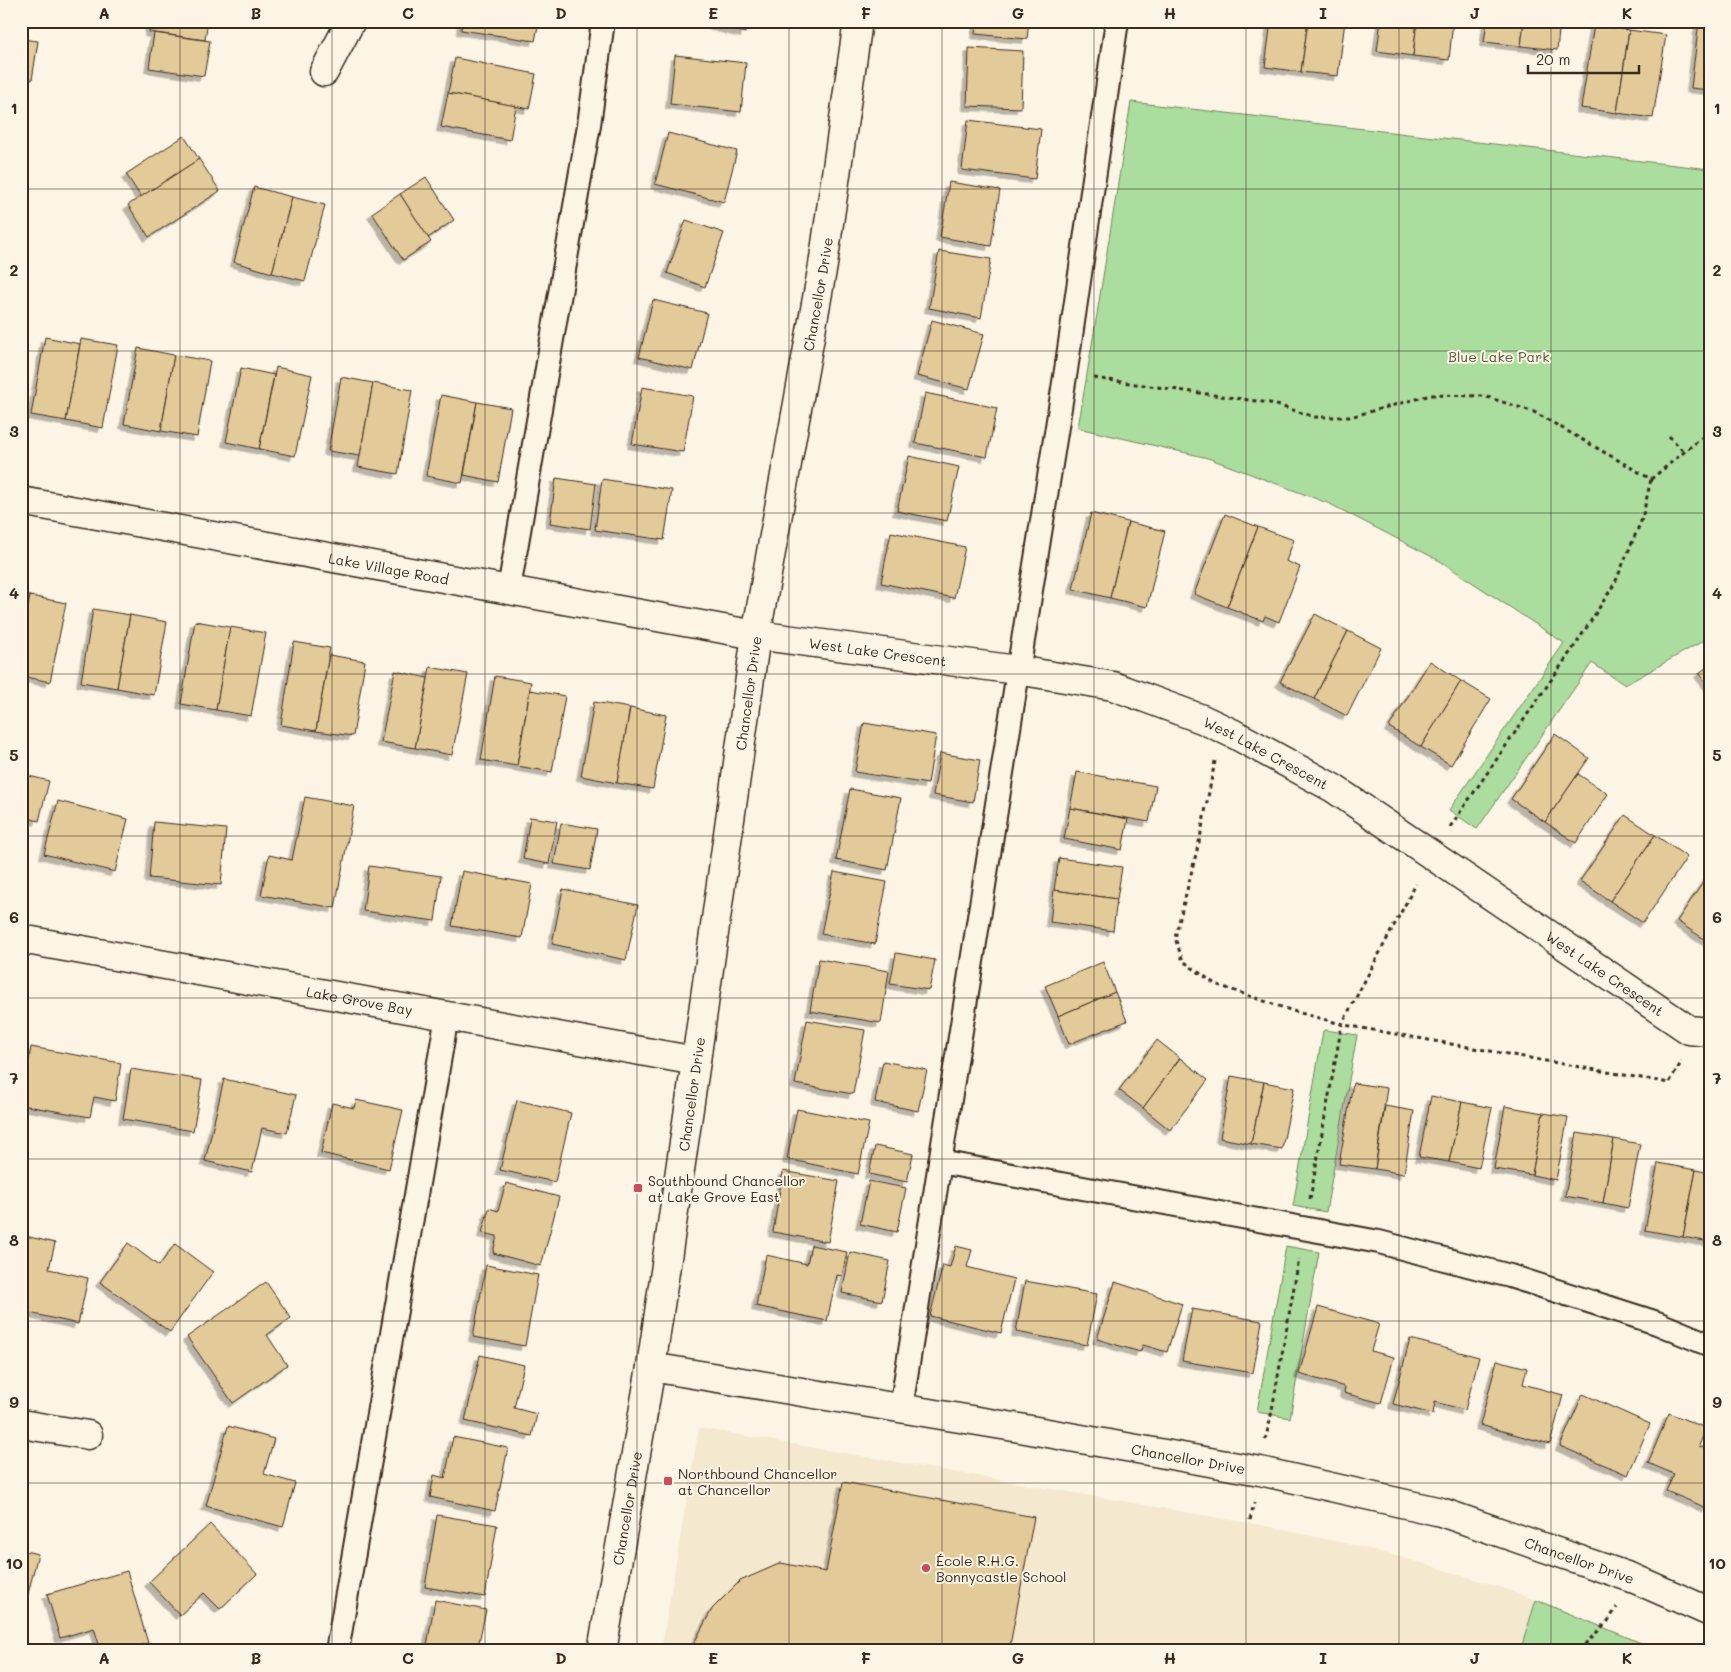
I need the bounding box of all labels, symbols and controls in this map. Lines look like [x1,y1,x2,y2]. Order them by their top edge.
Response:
text: A [98,2,110,23]
text: B [251,2,261,23]
text: C [402,2,414,23]
text: D [555,2,567,23]
text: E [708,2,718,23]
text: F [861,2,871,23]
text: G [1012,2,1024,23]
text: H [1164,2,1176,23]
text: I [1319,2,1327,23]
text: J [1470,2,1480,23]
text: K [1622,2,1632,23]
scale bar [1528,42,1640,74]
text: 20 m [1536,49,1570,69]
text: 1 [10,97,18,118]
text: 1 [1713,97,1721,118]
street label: Chancellor Drive [798,236,836,353]
text: 2 [10,259,19,280]
text: 2 [1713,259,1722,280]
park label: Blue Lake Park [1448,347,1550,366]
text: 3 [9,420,19,441]
text: 3 [1712,420,1722,441]
street label: Lake Village Road [327,548,451,588]
text: 4 [9,582,19,603]
text: 4 [1712,582,1722,603]
street label: West Lake Crescent [808,633,948,670]
street label: Chancellor Drive [730,635,765,751]
street label: West Lake Crescent [1201,712,1332,793]
text: 5 [9,744,19,765]
text: 5 [1712,744,1722,765]
text: 6 [9,906,19,927]
text: 6 [1712,906,1722,927]
street label: West Lake Crescent [1543,926,1668,1020]
street label: Lake Grove Bay [305,981,414,1019]
street label: Chancellor Drive [673,1036,709,1153]
text: 7 [10,1067,19,1088]
text: 7 [1713,1067,1722,1088]
place label: Southbound Chancellor at Lake Grove East [648,1171,806,1206]
marker: Southbound Chancellor at Lake Grove East [632,1182,644,1194]
text: 8 [9,1229,19,1250]
text: 8 [1712,1229,1722,1250]
text: 9 [9,1391,19,1412]
text: 9 [1712,1391,1722,1412]
street label: Chancellor Drive [1130,1439,1247,1478]
street label: Chancellor Drive [607,1450,646,1566]
place label: Northbound Chancellor at Chancellor [678,1464,837,1499]
marker: Northbound Chancellor at Chancellor [662,1475,674,1487]
street label: Chancellor Drive [1522,1532,1637,1588]
place label: École R.H.G. Bonnycastle School [936,1551,1067,1586]
text: 10 [5,1552,23,1573]
text: 10 [1708,1552,1726,1573]
marker: École R.H.G. Bonnycastle School [920,1562,932,1574]
text: A [98,1647,110,1668]
text: B [251,1647,261,1668]
text: C [402,1647,414,1668]
text: D [555,1647,567,1668]
text: E [708,1647,718,1668]
text: F [861,1647,871,1668]
text: G [1012,1647,1024,1668]
text: H [1164,1647,1176,1668]
text: I [1319,1647,1327,1668]
text: J [1470,1647,1480,1668]
text: K [1622,1647,1632,1668]

